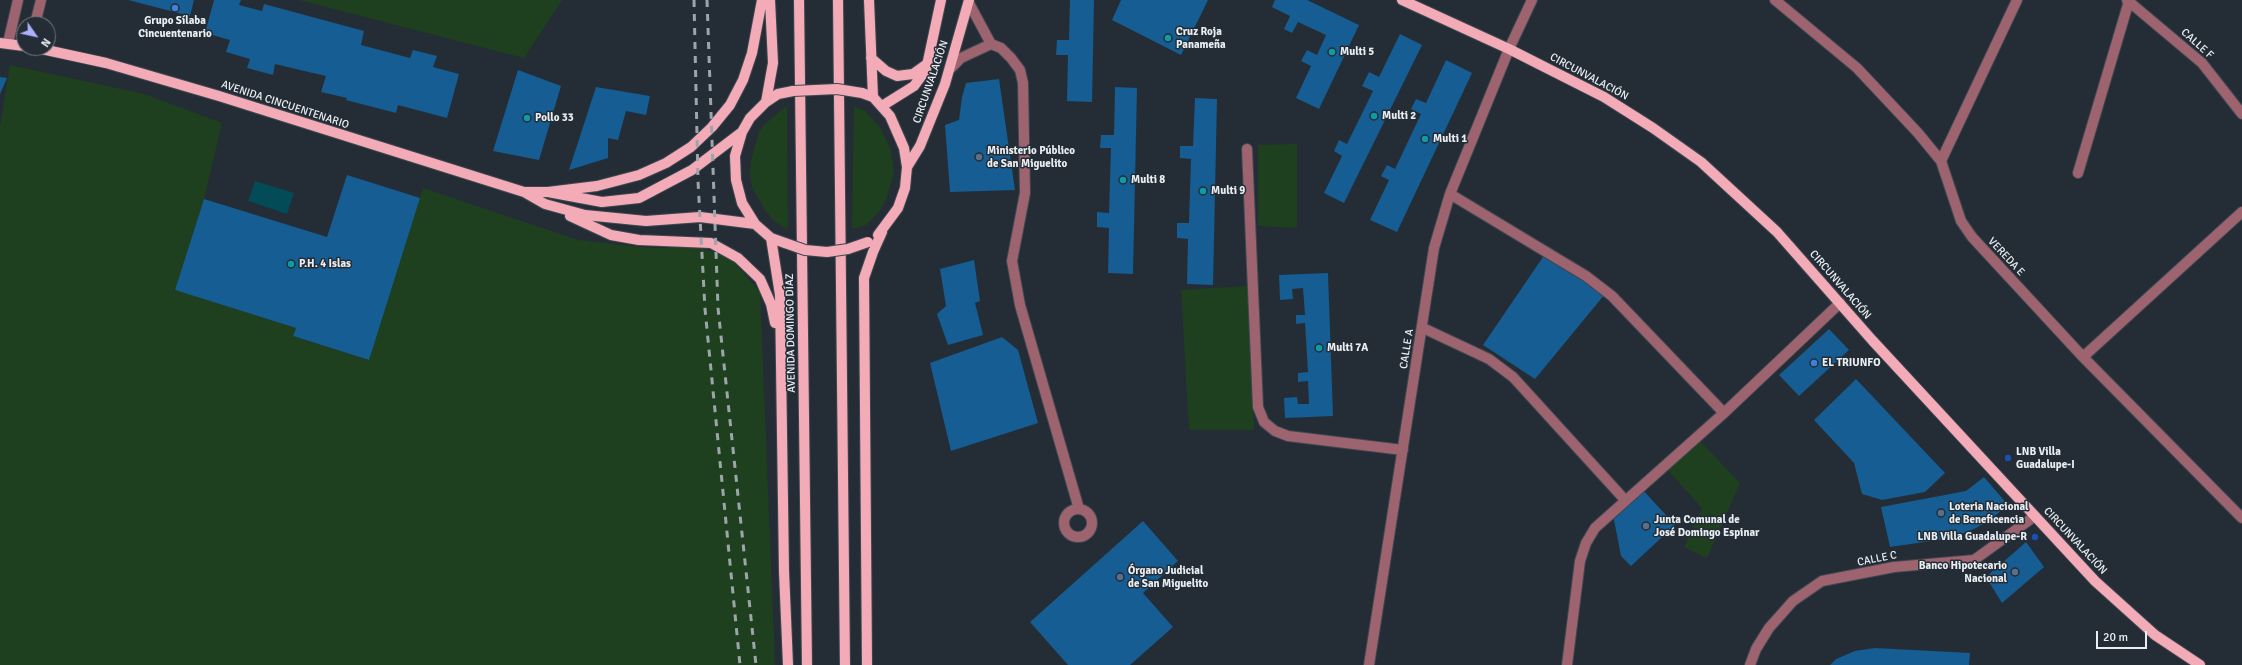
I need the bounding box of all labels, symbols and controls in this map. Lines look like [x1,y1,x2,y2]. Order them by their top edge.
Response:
marker: Grupo Sílaba Cincuentenario [170,3,180,13]
place label: Grupo Sílaba Cincuentenario [138,14,212,40]
north arrow [16,16,56,56]
place label: Cruz Roja Panameña [1176,25,1226,51]
street label: CALLE F [2178,26,2216,62]
marker: Cruz Roja Panameña [1163,33,1173,43]
text: N [38,36,53,49]
street label: CIRCUNVALACIÓN [911,39,951,125]
place label: Multi 5 [1340,45,1374,59]
marker: Multi 5 [1327,47,1337,57]
street label: CIRCUNVALACIÓN [1547,51,1631,103]
street label: AVENIDA CINCUENTENARIO [219,78,351,132]
place label: Multi 2 [1382,109,1416,123]
place label: Pollo 33 [535,111,574,125]
marker: Multi 2 [1369,111,1379,121]
marker: Pollo 33 [522,113,532,123]
place label: Multi 1 [1433,132,1467,146]
marker: Multi 1 [1420,134,1430,144]
place label: Ministerio Público de San Miguelito [987,144,1075,170]
marker: Ministerio Público de San Miguelito [974,152,984,162]
place label: Multi 8 [1131,173,1165,187]
marker: Multi 8 [1118,175,1128,185]
place label: Multi 9 [1211,184,1245,198]
marker: Multi 9 [1198,186,1208,196]
street label: VEREDA E [1985,235,2027,279]
street label: CIRCUNVALACIÓN [1806,248,1874,322]
place label: P.H. 4 Islas [299,257,351,271]
marker: P.H. 4 Islas [286,259,296,269]
street label: AVENIDA DOMINGO DÍAZ [783,273,799,393]
street label: CALLE A [1397,328,1417,370]
place label: Multi 7A [1327,341,1368,355]
marker: Multi 7A [1314,343,1324,353]
place label: EL TRIUNFO [1822,356,1880,370]
marker: EL TRIUNFO [1809,358,1819,368]
place label: LNB Villa Guadalupe-I [2016,445,2075,471]
marker: LNB Villa Guadalupe-I [2003,453,2013,463]
place label: Loteria Nacional de Beneficencia [1949,500,2028,526]
street label: CIRCUNVALACIÓN [2040,505,2110,577]
marker: Loteria Nacional de Beneficencia [1936,508,1946,518]
place label: Junta Comunal de José Domingo Espinar [1654,513,1759,539]
marker: Junta Comunal de José Domingo Espinar [1641,521,1651,531]
place label: LNB Villa Guadalupe-R [1918,530,2027,544]
marker: LNB Villa Guadalupe-R [2030,532,2040,542]
street label: CALLE C [1856,549,1898,569]
place label: Banco Hipotecario Nacional [1919,559,2007,585]
place label: Órgano Judicial de San Miguelito [1128,564,1208,590]
marker: Banco Hipotecario Nacional [2010,567,2020,577]
marker: Órgano Judicial de San Miguelito [1115,572,1125,582]
scale bar [2098,623,2149,649]
text: 20 m [2103,630,2128,645]

